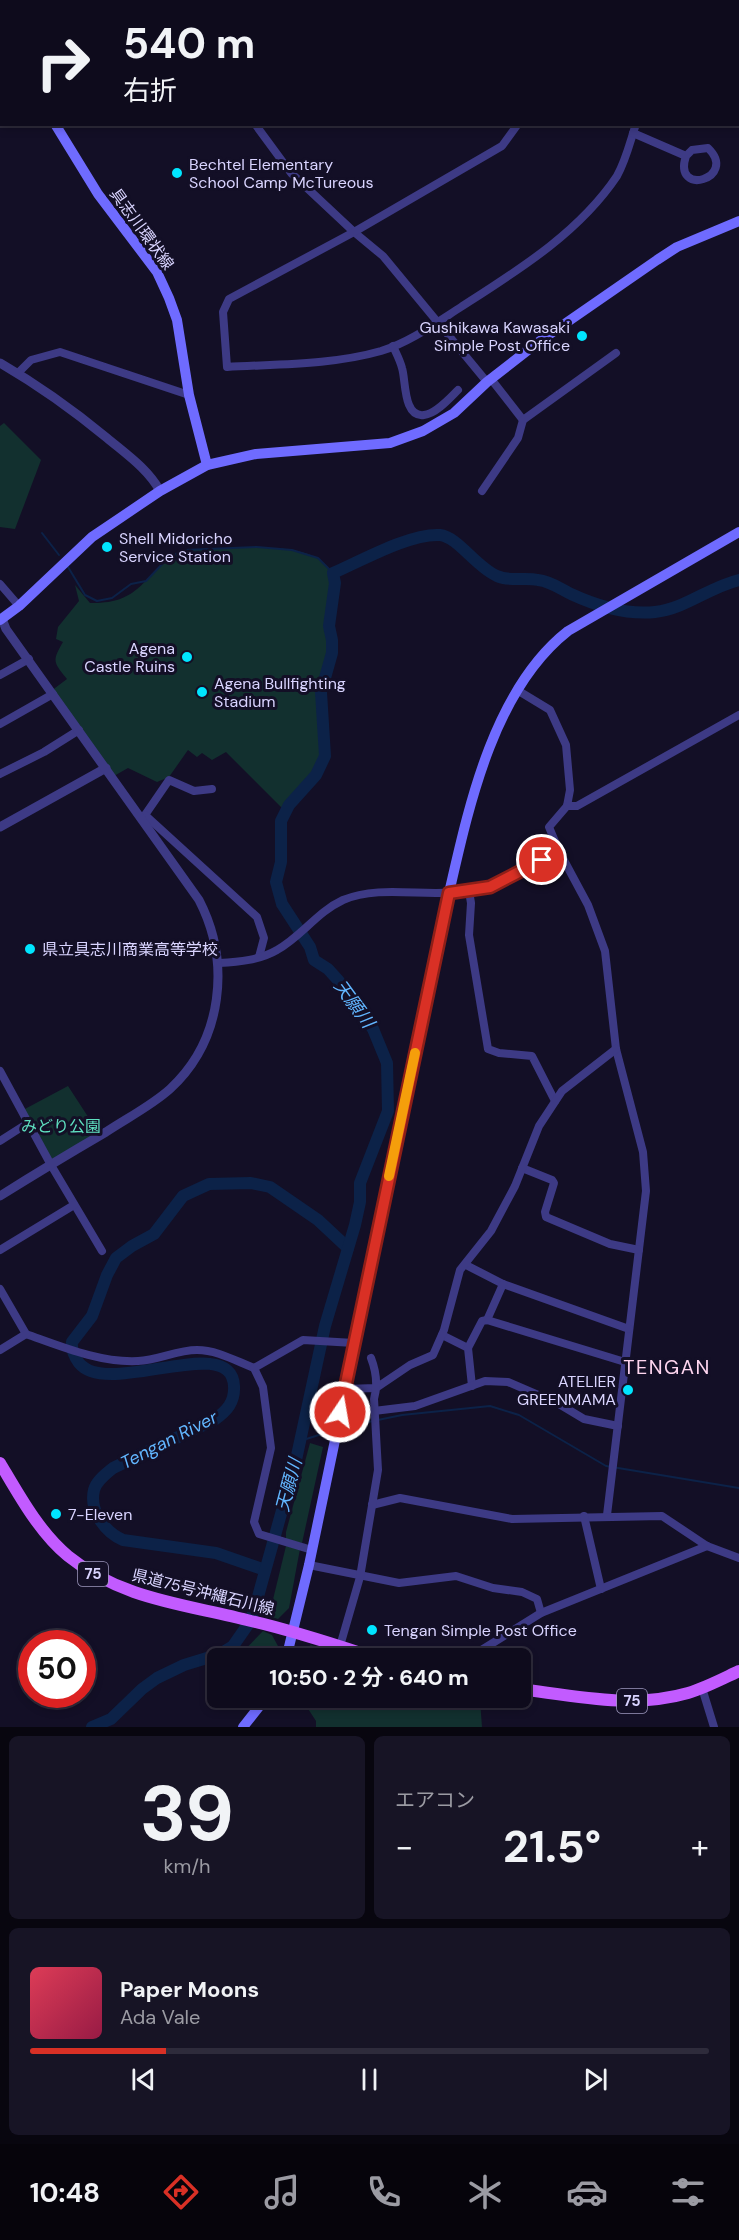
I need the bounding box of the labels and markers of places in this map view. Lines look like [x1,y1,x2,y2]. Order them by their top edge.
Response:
place label: Bechtel Elementary School Camp McTureous [189,154,373,193]
marker: Bechtel Elementary School Camp McTureous [170,166,184,180]
place label: Gushikawa Kawasaki Simple Post Office [419,317,570,356]
marker: Gushikawa Kawasaki Simple Post Office [575,329,589,343]
place label: Shell Midoricho Service Station [119,528,232,567]
marker: Shell Midoricho Service Station [100,540,114,554]
place label: Agena Castle Ruins [84,638,175,677]
marker: Agena Castle Ruins [180,650,194,664]
place label: Agena Bullfighting Stadium [214,673,346,712]
marker: Agena Bullfighting Stadium [195,685,209,699]
pin [516,834,567,885]
place label: 県立具志川商業高等学校 [42,939,218,960]
marker: 県立具志川商業高等学校 [23,942,37,956]
place label: ATELIER GREENMAMA [517,1371,616,1410]
marker: ATELIER GREENMAMA [621,1383,635,1397]
place label: 7-Eleven [68,1504,132,1525]
marker: 7-Eleven [49,1507,63,1521]
place label: Tengan Simple Post Office [384,1620,577,1641]
marker: Tengan Simple Post Office [365,1623,379,1637]

